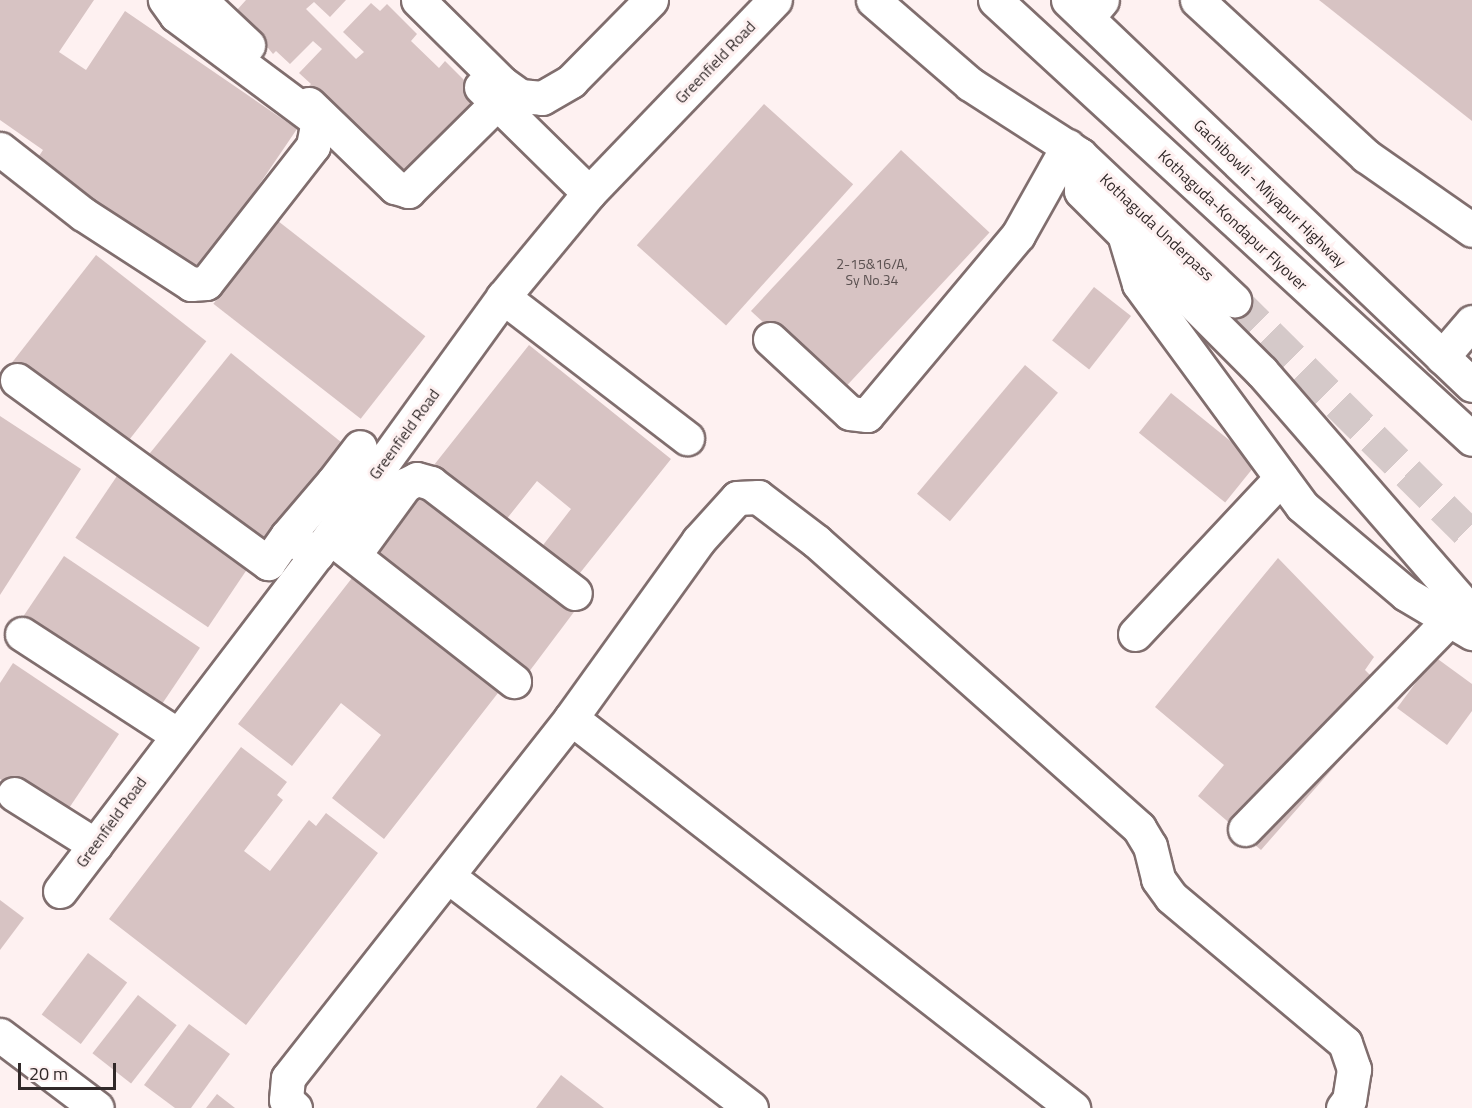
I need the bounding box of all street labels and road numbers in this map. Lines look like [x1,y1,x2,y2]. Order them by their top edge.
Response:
street label: Greenfield Road [671,17,759,107]
street label: Gachibowli - Miyapur Highway [1190,115,1350,271]
street label: Kothaguda-Kondapur Flyover [1154,146,1312,294]
street label: Kothaguda Underpass [1096,169,1218,285]
street label: Greenfield Road [365,385,443,483]
street label: Greenfield Road [72,773,150,871]

